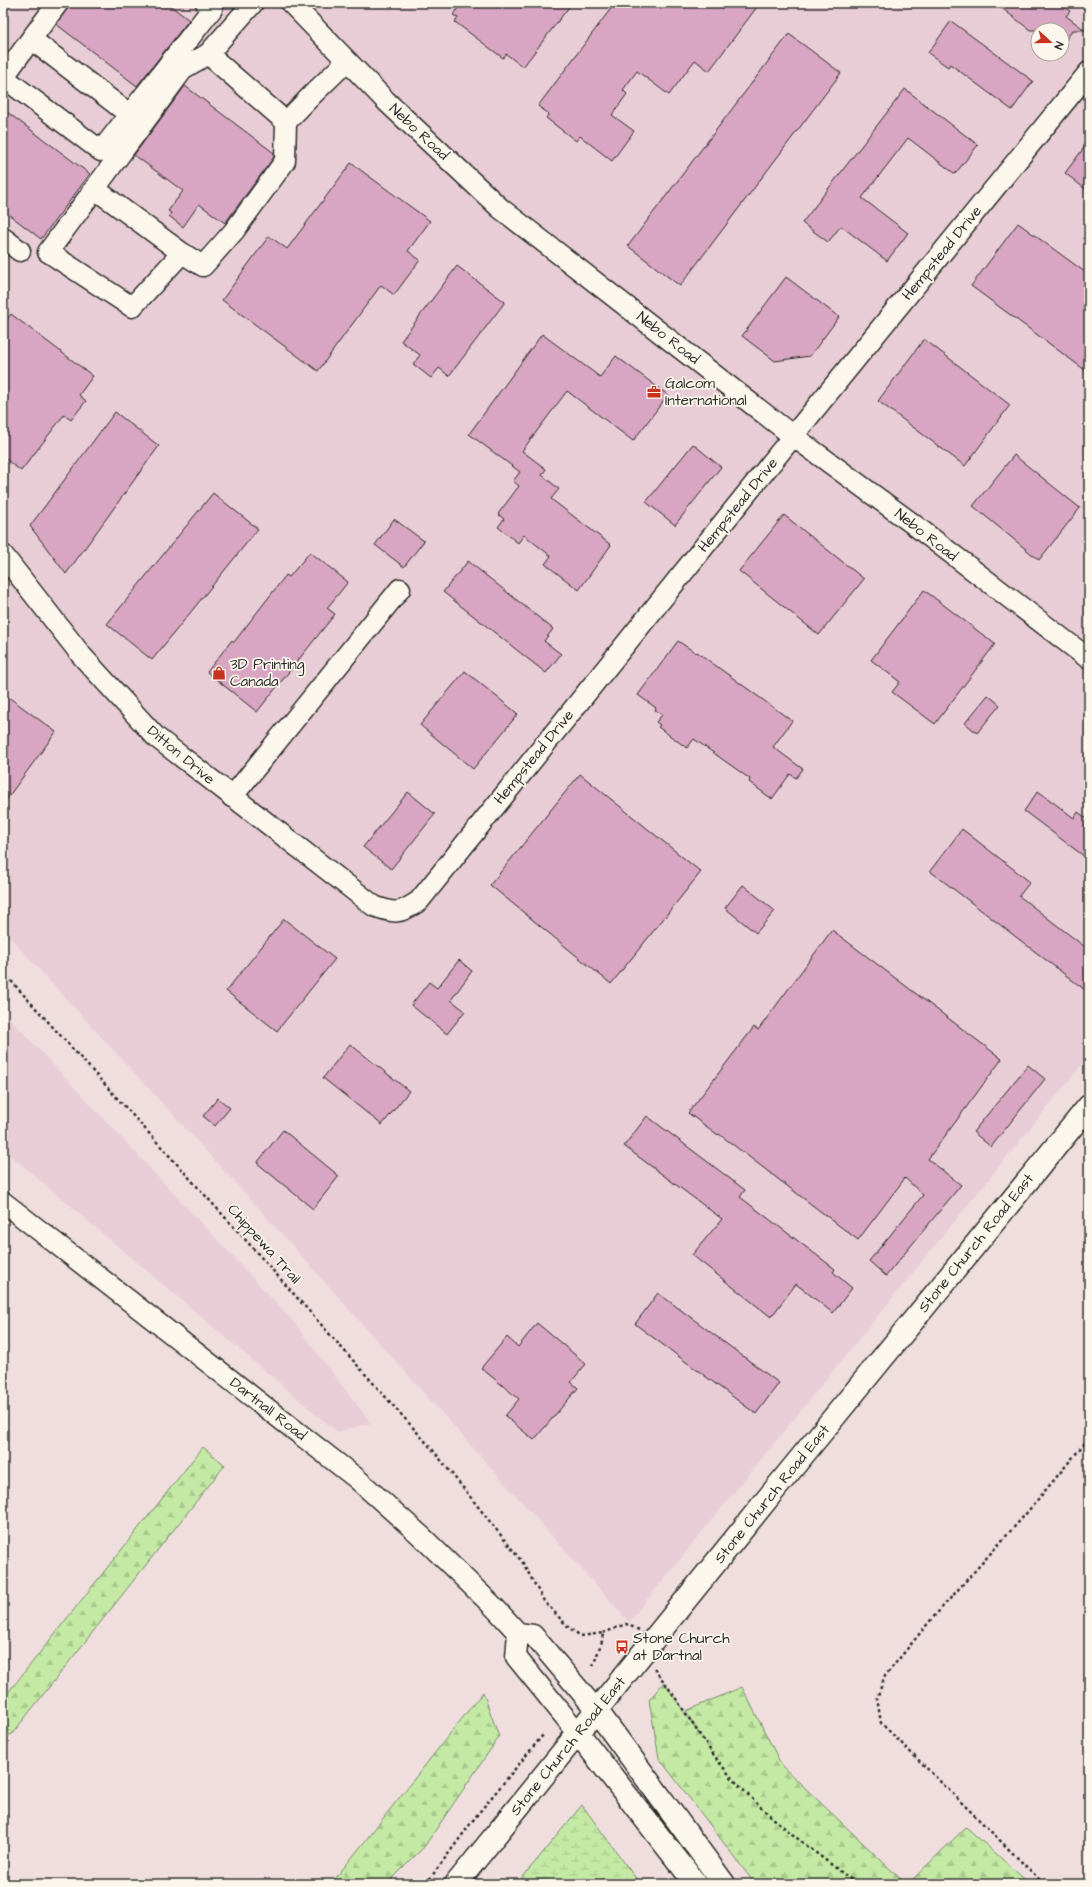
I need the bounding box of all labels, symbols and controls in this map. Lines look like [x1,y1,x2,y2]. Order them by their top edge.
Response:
north arrow [1030,22,1070,62]
text: N [1051,39,1067,51]
street label: Nebo Road [384,99,454,165]
street label: Hempstead Drive [897,201,987,305]
street label: Nebo Road [632,307,704,370]
place label: Galcom International [665,373,747,411]
office icon: Galcom International [646,384,662,400]
street label: Hempstead Drive [693,453,783,557]
street label: Nebo Road [890,504,962,567]
place label: 3D Printing Canada [230,654,305,692]
shop icon: 3D Printing Canada [211,665,227,681]
street label: Hempstead Drive [489,705,579,809]
street label: Ditton Drive [143,721,219,789]
street label: Stone Church Road East [913,1169,1039,1317]
street label: Chippewa Trail [222,1200,306,1288]
street label: Dartnall Road [225,1372,311,1446]
street label: Stone Church Road East [709,1420,835,1568]
place label: Stone Church at Dartnal [633,1628,730,1666]
bus stop icon: Stone Church at Dartnal [614,1639,630,1655]
street label: Stone Church Road East [505,1672,631,1820]

